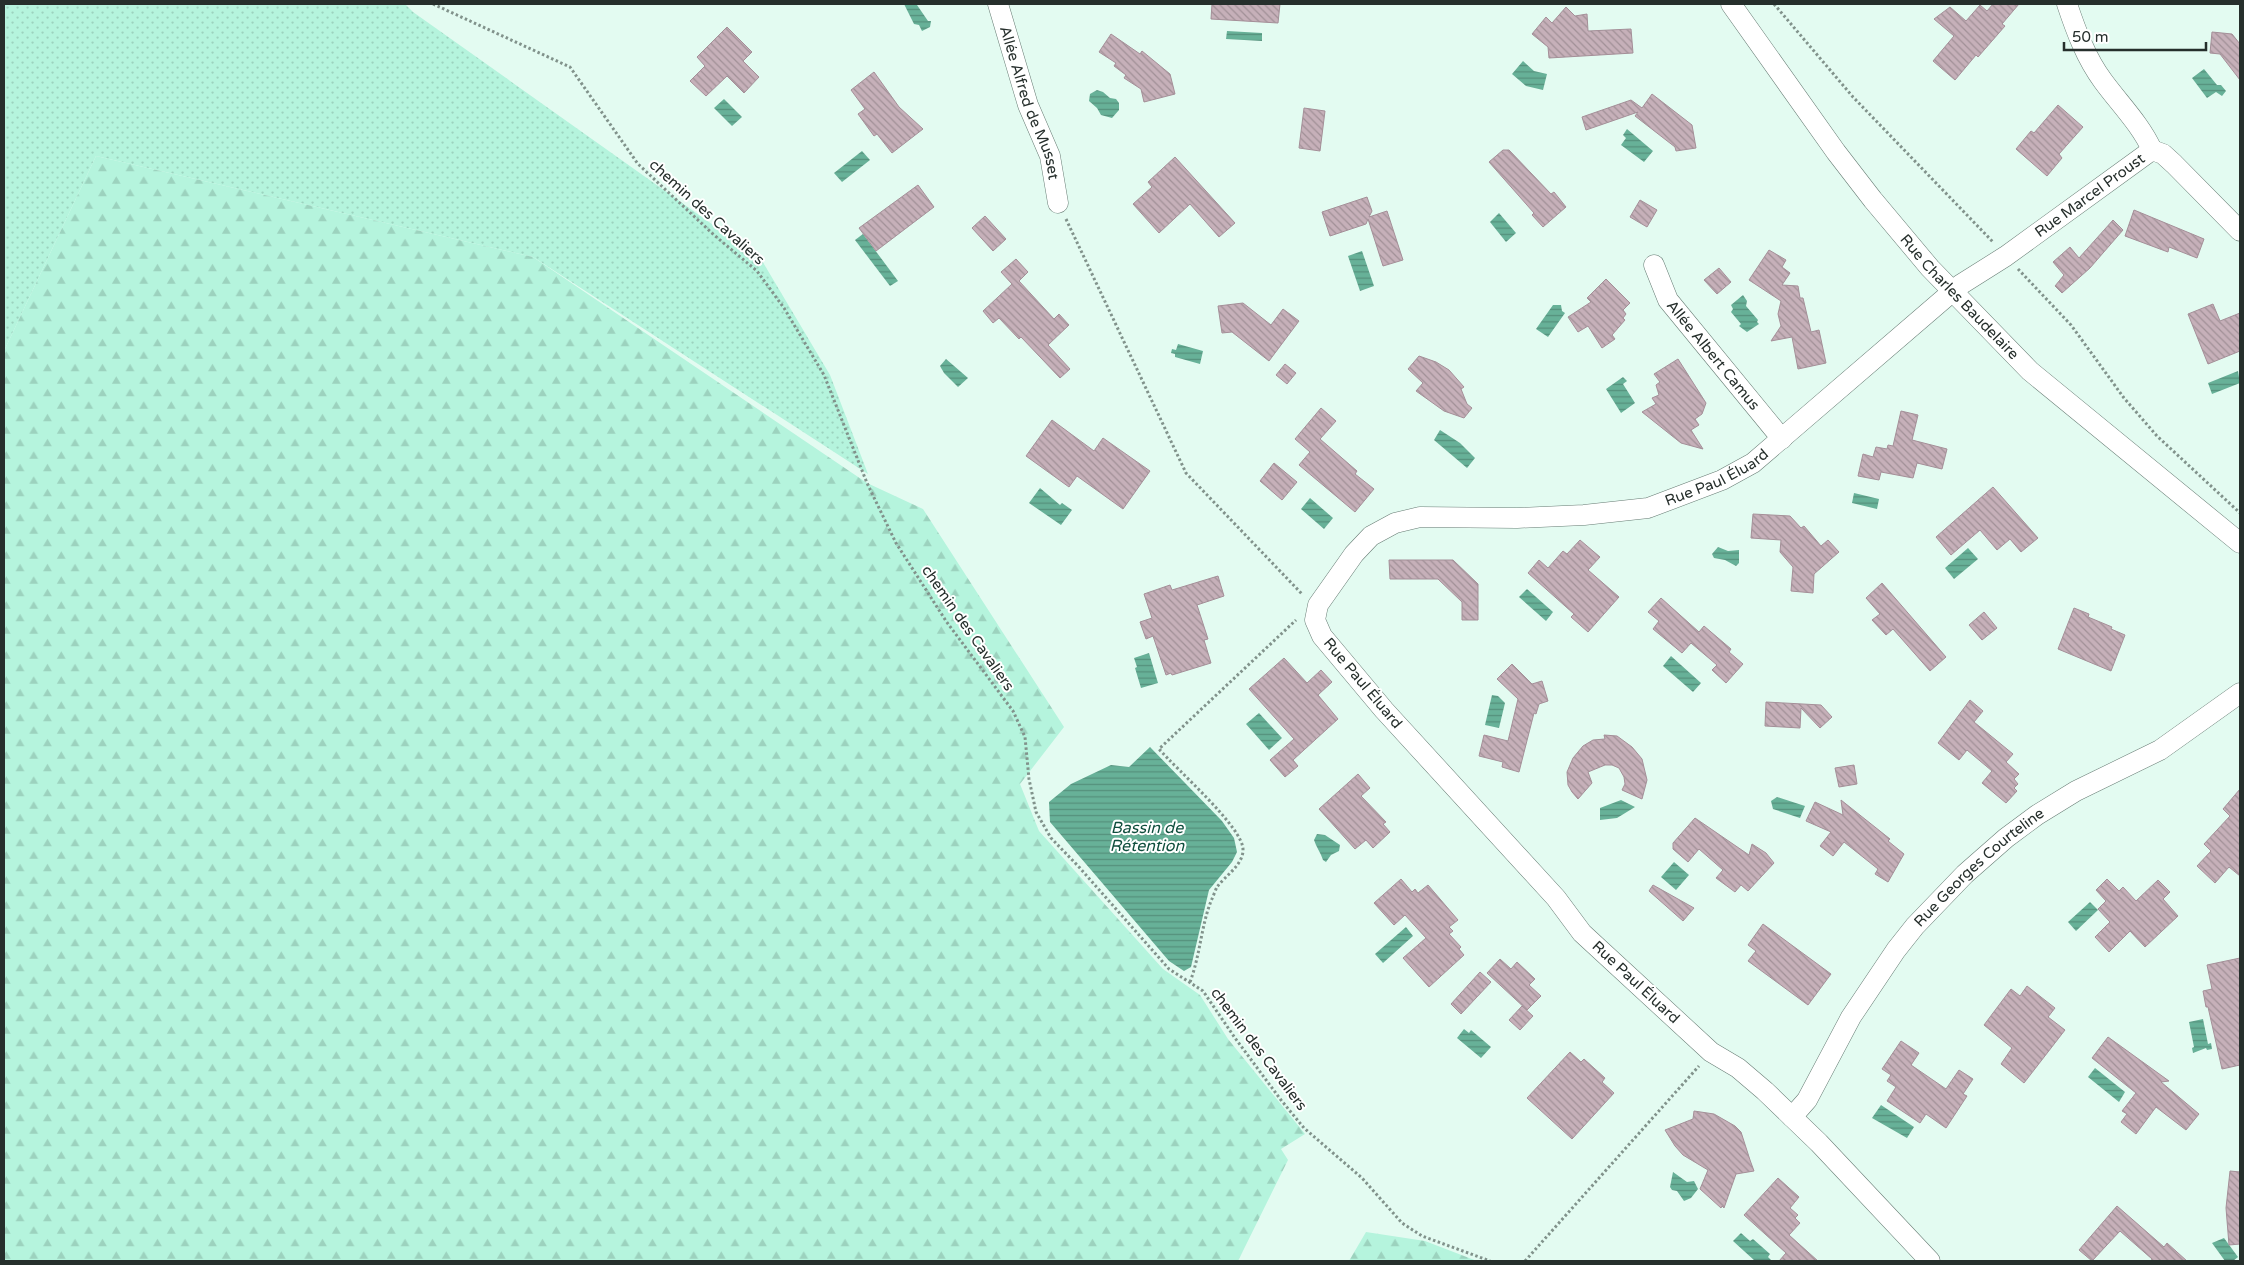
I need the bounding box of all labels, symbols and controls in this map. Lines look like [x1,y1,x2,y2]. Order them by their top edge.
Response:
scale bar [2064,20,2206,52]
street label: Allée Alfred de Musset [996,24,1063,181]
text: 50 m [2072,28,2109,46]
street label: Rue Marcel Proust [2031,149,2148,241]
street label: chemin des Cavaliers [646,155,768,269]
street label: Rue Charles Baudelaire [1897,230,2023,363]
street label: Allée Albert Camus [1663,297,1764,414]
street label: Rue Paul Éluard [1662,445,1772,510]
street label: chemin des Cavaliers [918,562,1018,694]
street label: Rue Paul Éluard [1320,634,1406,732]
street label: Rue Georges Courteline [1910,804,2047,931]
water label: Bassin de Rétention [1110,818,1186,856]
street label: Rue Paul Éluard [1589,937,1683,1027]
street label: chemin des Cavaliers [1207,984,1311,1114]

